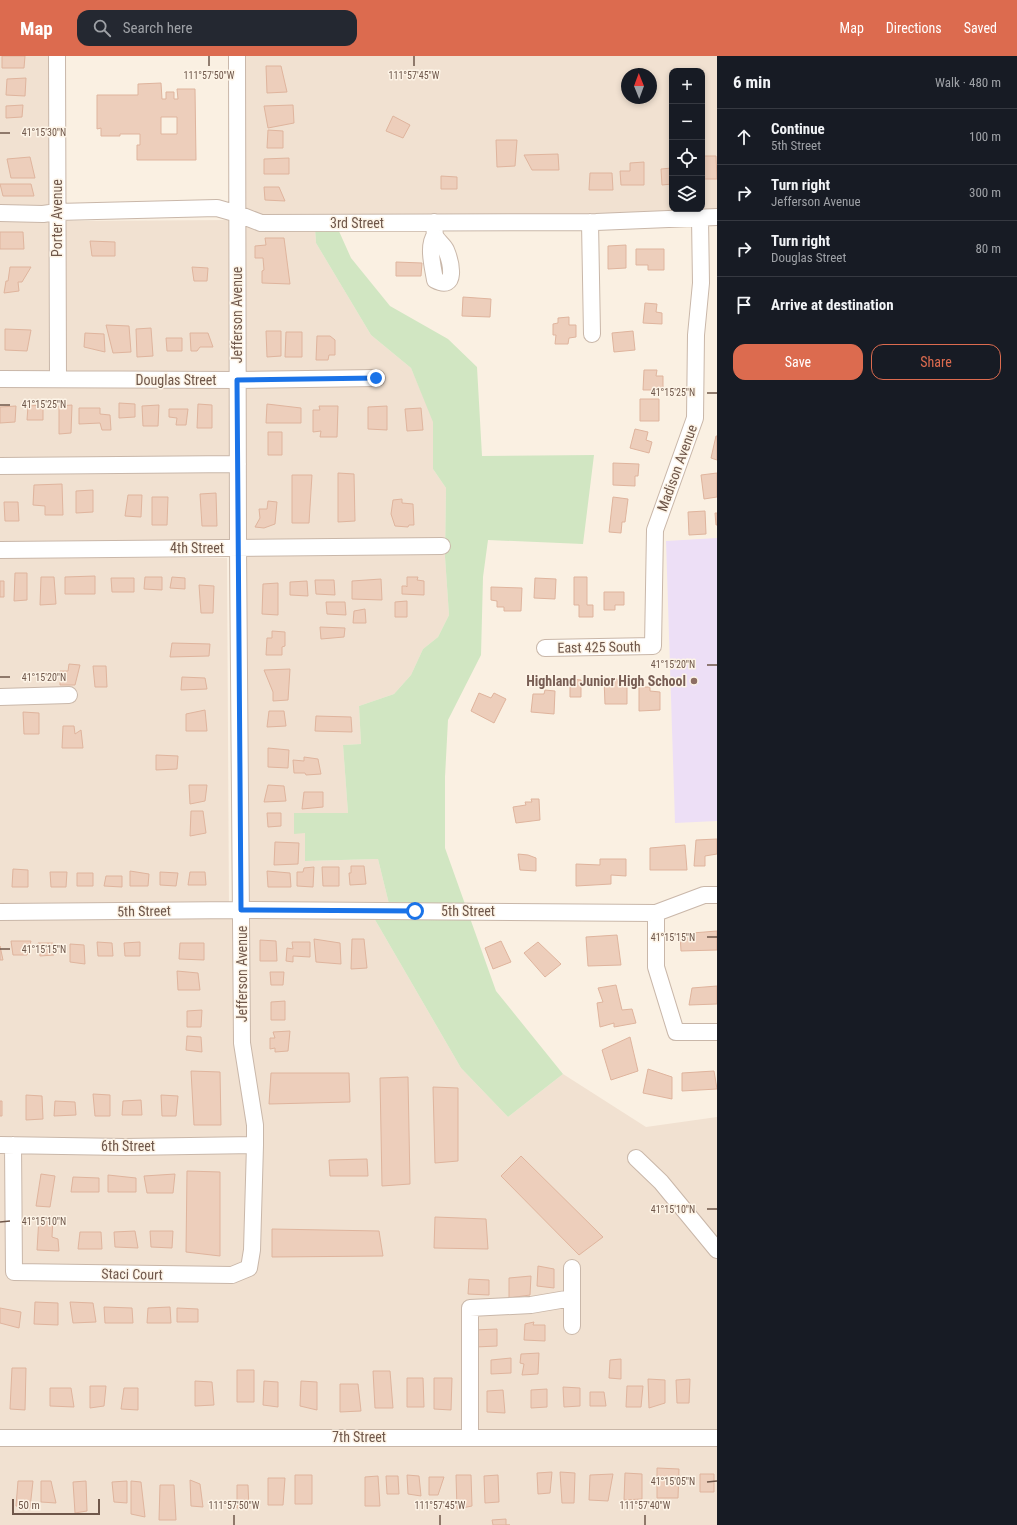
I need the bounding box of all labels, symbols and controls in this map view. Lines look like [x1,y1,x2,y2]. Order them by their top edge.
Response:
search box [77,10,357,46]
text: Map [20,17,53,40]
icon: search [91,17,113,39]
text: Search here [123,19,193,37]
text: Map [840,20,864,36]
text: Directions [886,20,942,36]
text: Saved [964,20,997,36]
north arrow [621,68,657,104]
map controls [669,68,705,212]
button: + [669,68,705,104]
text: 111°57'50"W [184,70,235,81]
text: 111°57'45"W [389,70,440,81]
text: 6 min [733,72,771,92]
text: Walk · 480 m [935,75,1001,90]
button: − [669,104,705,140]
text: Continue [771,120,825,138]
icon: ahead [733,126,755,148]
text: 41°15'30"N [22,127,66,138]
text: 100 m [969,129,1001,144]
text: 5th Street [771,138,821,153]
button: locate [669,140,705,176]
button: layers [669,176,705,212]
text: Turn right [771,176,830,194]
street label: Porter Avenue [49,179,65,257]
icon: right [733,182,755,204]
text: 300 m [969,185,1001,200]
text: Jefferson Avenue [771,194,861,209]
street label: 3rd Street [330,215,384,231]
text: Turn right [771,232,830,250]
icon: right [733,238,755,260]
text: 80 m [975,241,1001,256]
text: Douglas Street [771,250,846,265]
street label: Jefferson Avenue [229,266,245,363]
icon: arrive [733,294,755,316]
text: Arrive at destination [771,296,894,314]
button: Save [733,344,863,380]
button: Share [871,344,1001,380]
route end [367,369,385,387]
street label: Douglas Street [135,372,217,388]
text: 41°15'25"N [651,387,695,398]
text: 41°15'25"N [22,399,66,410]
street label: Madison Avenue [654,422,700,514]
street label: 4th Street [170,540,224,556]
street label: East 425 South [557,638,641,656]
text: 41°15'20"N [651,659,695,670]
text: 41°15'20"N [22,672,66,683]
place label: Highland Junior High School [526,673,686,689]
marker: Highland Junior High School [689,676,699,686]
route start [406,902,424,920]
street label: 5th Street [117,903,171,919]
street label: 5th Street [441,903,495,919]
street label: Jefferson Avenue [234,925,250,1022]
text: 41°15'15"N [651,932,695,943]
text: 41°15'15"N [22,944,66,955]
street label: 6th Street [101,1138,155,1154]
text: 41°15'10"N [651,1204,695,1215]
text: 41°15'10"N [22,1216,66,1227]
street label: Staci Court [101,1265,163,1283]
street label: 7th Street [332,1429,386,1445]
text: 41°15'05"N [651,1476,695,1487]
scale bar [12,1497,100,1516]
text: 50 m [18,1499,40,1512]
text: 111°57'50"W [209,1500,260,1511]
text: 111°57'45"W [415,1500,466,1511]
text: 111°57'40"W [620,1500,671,1511]

